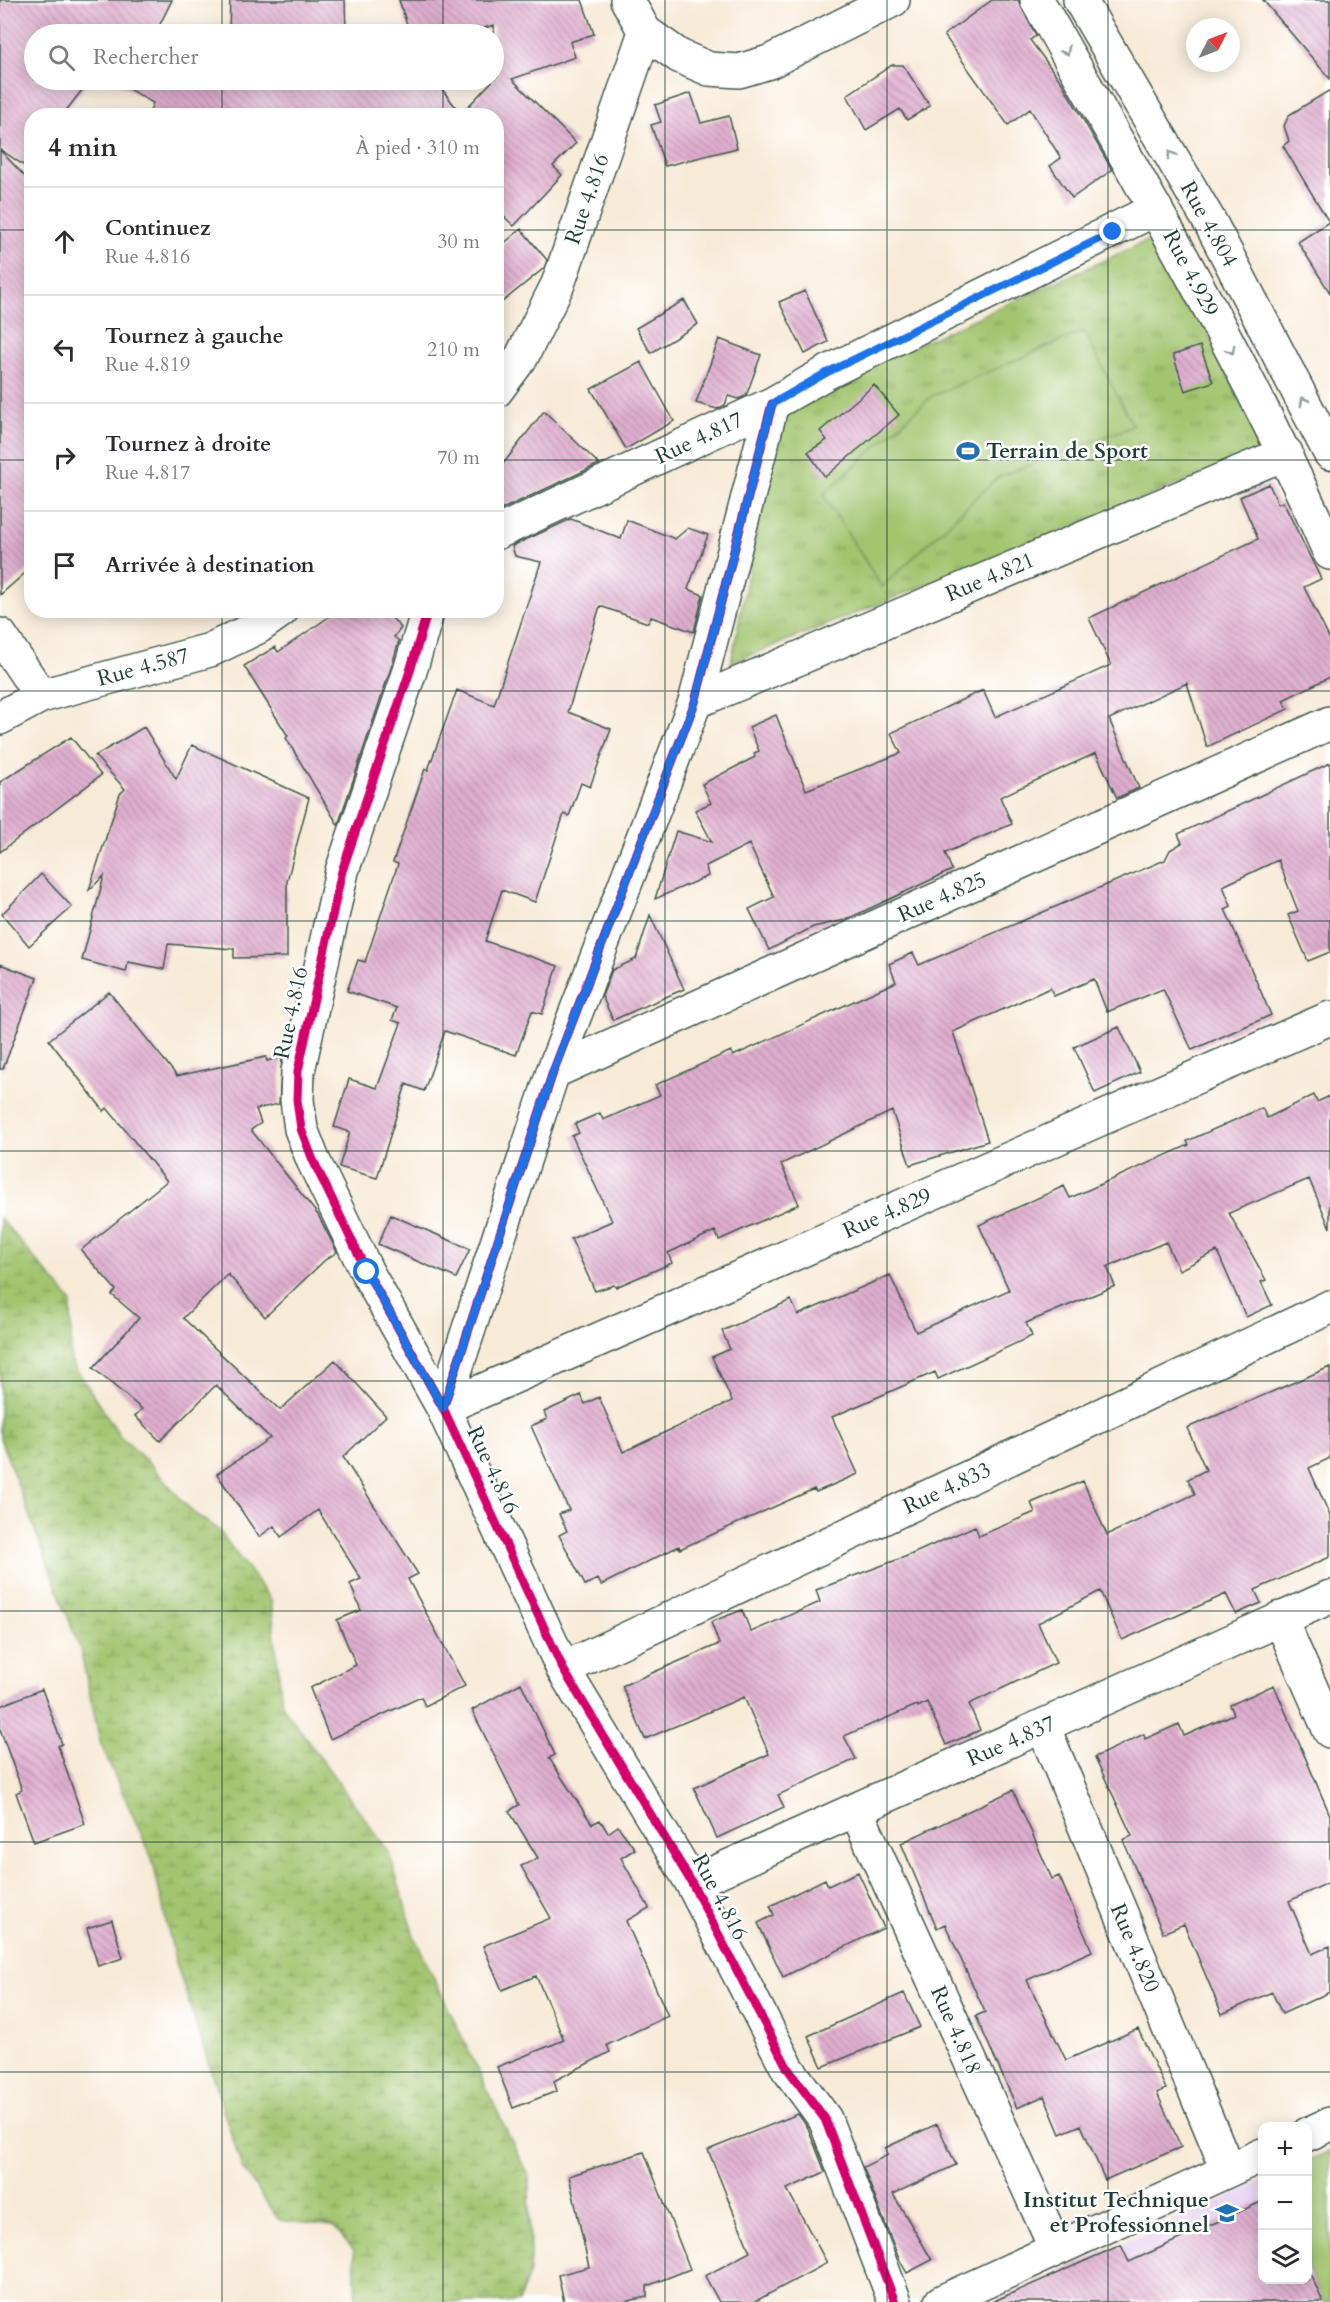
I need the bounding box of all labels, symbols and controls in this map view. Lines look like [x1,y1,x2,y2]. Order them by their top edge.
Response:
north arrow [1186,18,1240,72]
search box [24,24,504,90]
icon: search [45,41,78,74]
text: Rechercher [93,42,198,72]
one-way arrow [1058,45,1070,55]
text: 4 min [48,130,117,165]
text: À pied · 310 m [356,134,480,161]
street label: Rue 4.816 [558,150,616,248]
one-way arrow [1167,151,1178,162]
street label: Rue 4.804 [1173,176,1245,272]
text: Continuez [105,213,211,243]
route end [1099,218,1125,244]
icon: ahead [48,225,81,258]
street label: Rue 4.929 [1156,225,1226,321]
text: 30 m [437,228,480,255]
text: Rue 4.816 [105,243,190,270]
text: Tournez à gauche [105,321,284,351]
icon: left [48,333,81,366]
text: 210 m [427,336,480,363]
one-way arrow [1224,344,1236,355]
text: Rue 4.819 [105,351,190,378]
one-way arrow [1300,396,1311,407]
street label: Rue 4.817 [650,405,748,471]
text: Tournez à droite [105,429,271,459]
place label: Terrain de Sport [986,436,1148,466]
sports icon: Terrain de Sport [955,438,981,464]
icon: right [48,441,81,474]
text: 70 m [437,444,480,471]
text: Rue 4.817 [105,459,190,486]
street label: Rue 4.821 [941,545,1039,609]
icon: arrive [48,549,81,582]
text: Arrivée à destination [105,550,315,580]
street label: Rue 4.587 [94,640,192,694]
street label: Rue 4.825 [893,864,991,930]
street label: Rue 4.816 [267,964,315,1062]
street label: Rue 4.829 [838,1180,936,1246]
route start [353,1258,379,1284]
street label: Rue 4.816 [460,1421,526,1519]
street label: Rue 4.833 [898,1455,996,1521]
street label: Rue 4.837 [962,1708,1060,1774]
street label: Rue 4.816 [685,1849,755,1945]
street label: Rue 4.820 [1103,1899,1167,1997]
street label: Rue 4.818 [923,1981,989,2079]
map controls [1258,2122,1312,2284]
button: + [1258,2122,1312,2176]
button: − [1258,2176,1312,2230]
place label: Institut Technique et Professionnel [1023,2185,1210,2240]
school or university icon: Institut Technique et Professionnel [1214,2200,1240,2226]
button: layers [1258,2230,1312,2284]

